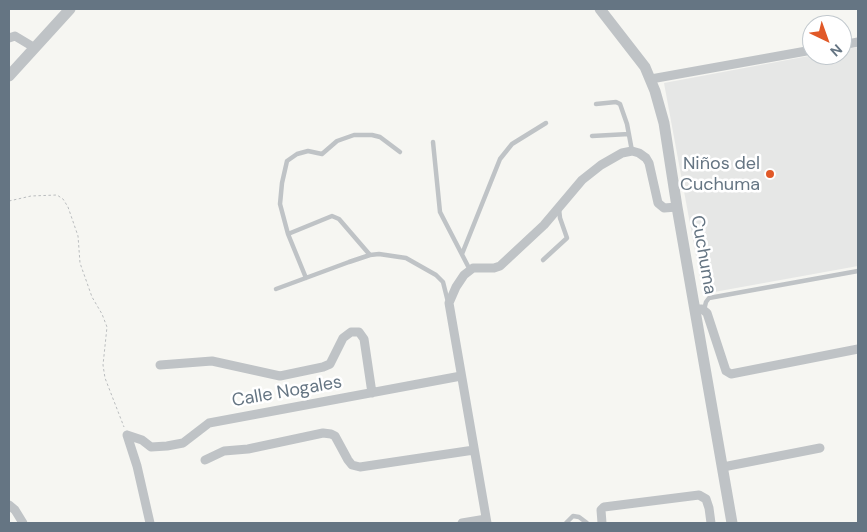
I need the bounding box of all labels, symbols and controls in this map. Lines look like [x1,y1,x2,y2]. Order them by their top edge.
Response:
north arrow [802,15,852,65]
text: N [827,40,846,61]
place label: Niños del Cuchuma [680,153,760,195]
marker: Niños del Cuchuma [764,168,776,180]
street label: Cuchuma [685,214,721,296]
street label: Calle Nogales [230,372,344,412]

